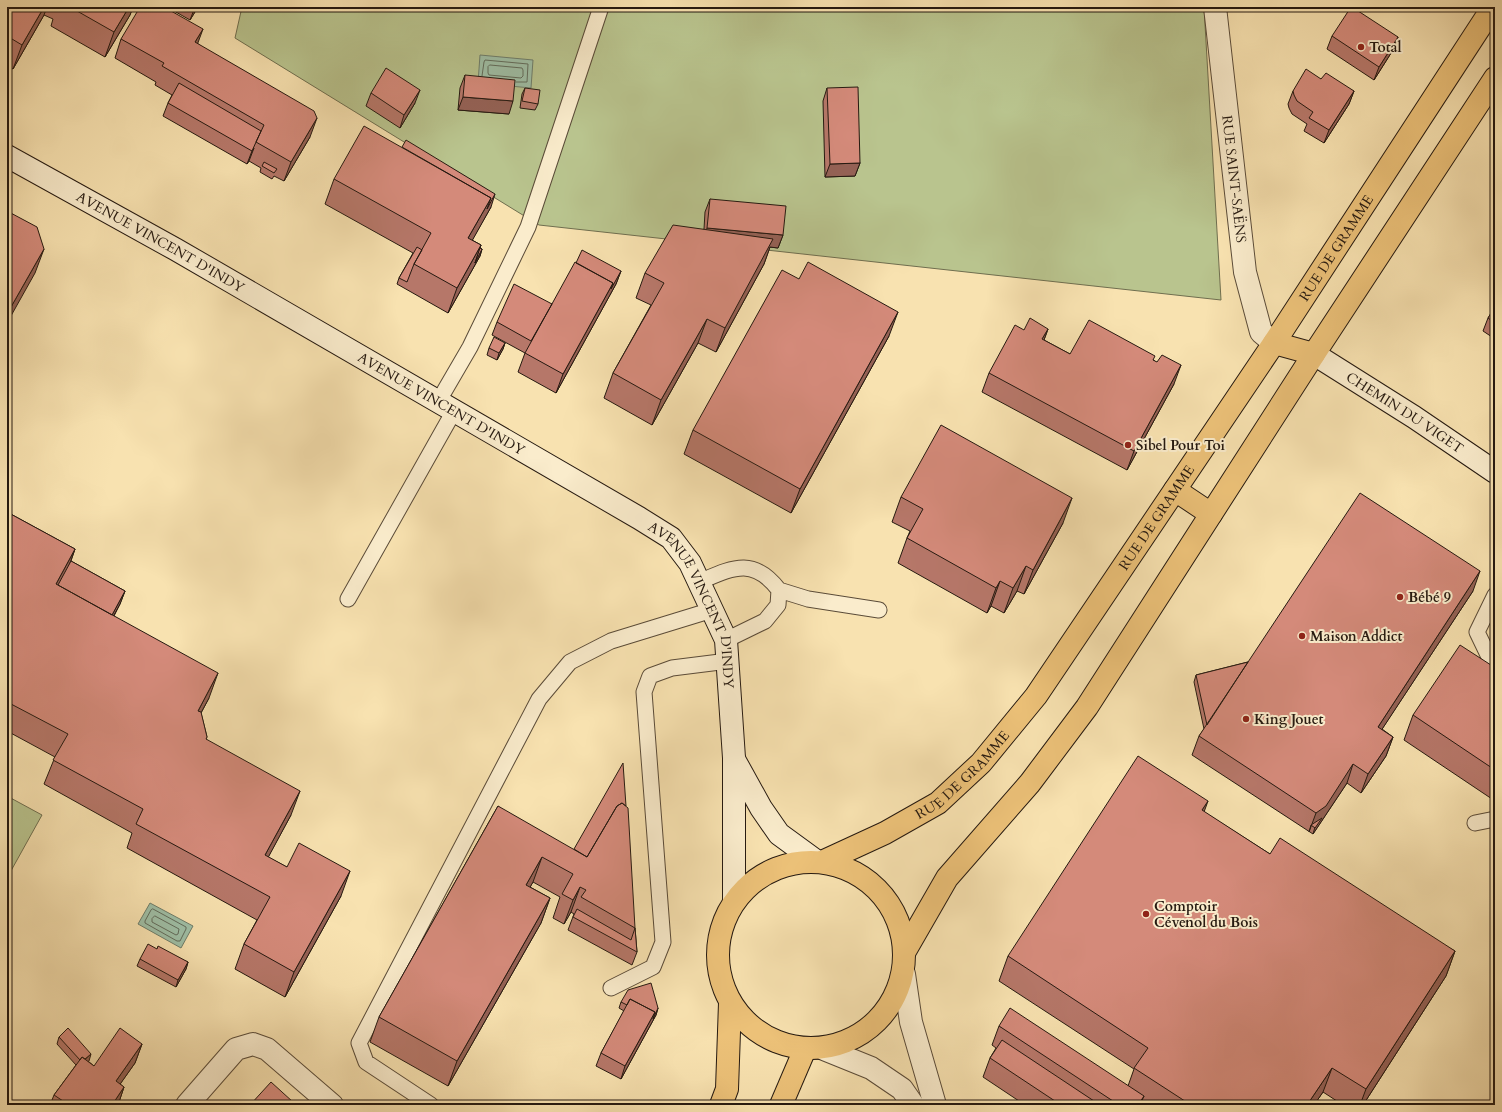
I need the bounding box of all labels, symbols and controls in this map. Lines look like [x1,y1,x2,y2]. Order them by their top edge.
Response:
place label: Total [1369,38,1402,57]
marker: Total [1356,42,1366,52]
street label: RUE SAINT-SAËNS [1217,114,1251,244]
street label: AVENUE VINCENT D'INDY [73,187,248,298]
street label: RUE DE GRAMME [1295,191,1378,305]
street label: AVENUE VINCENT D'INDY [354,348,529,460]
street label: CHEMIN DU VIGET [1342,368,1467,458]
place label: Sibel Pour Toi [1136,436,1226,455]
marker: Sibel Pour Toi [1123,440,1133,450]
street label: RUE DE GRAMME [1115,461,1199,574]
street label: AVENUE VINCENT D'INDY [644,517,738,690]
place label: Bébé 9 [1408,588,1451,607]
marker: Bébé 9 [1395,592,1405,602]
place label: Maison Addict [1310,627,1403,646]
marker: Maison Addict [1297,631,1307,641]
place label: King Jouet [1254,710,1324,729]
marker: King Jouet [1241,714,1251,724]
street label: RUE DE GRAMME [912,726,1014,824]
place label: Comptoir Cévenol du Bois [1154,897,1258,932]
marker: Comptoir Cévenol du Bois [1141,909,1151,919]

